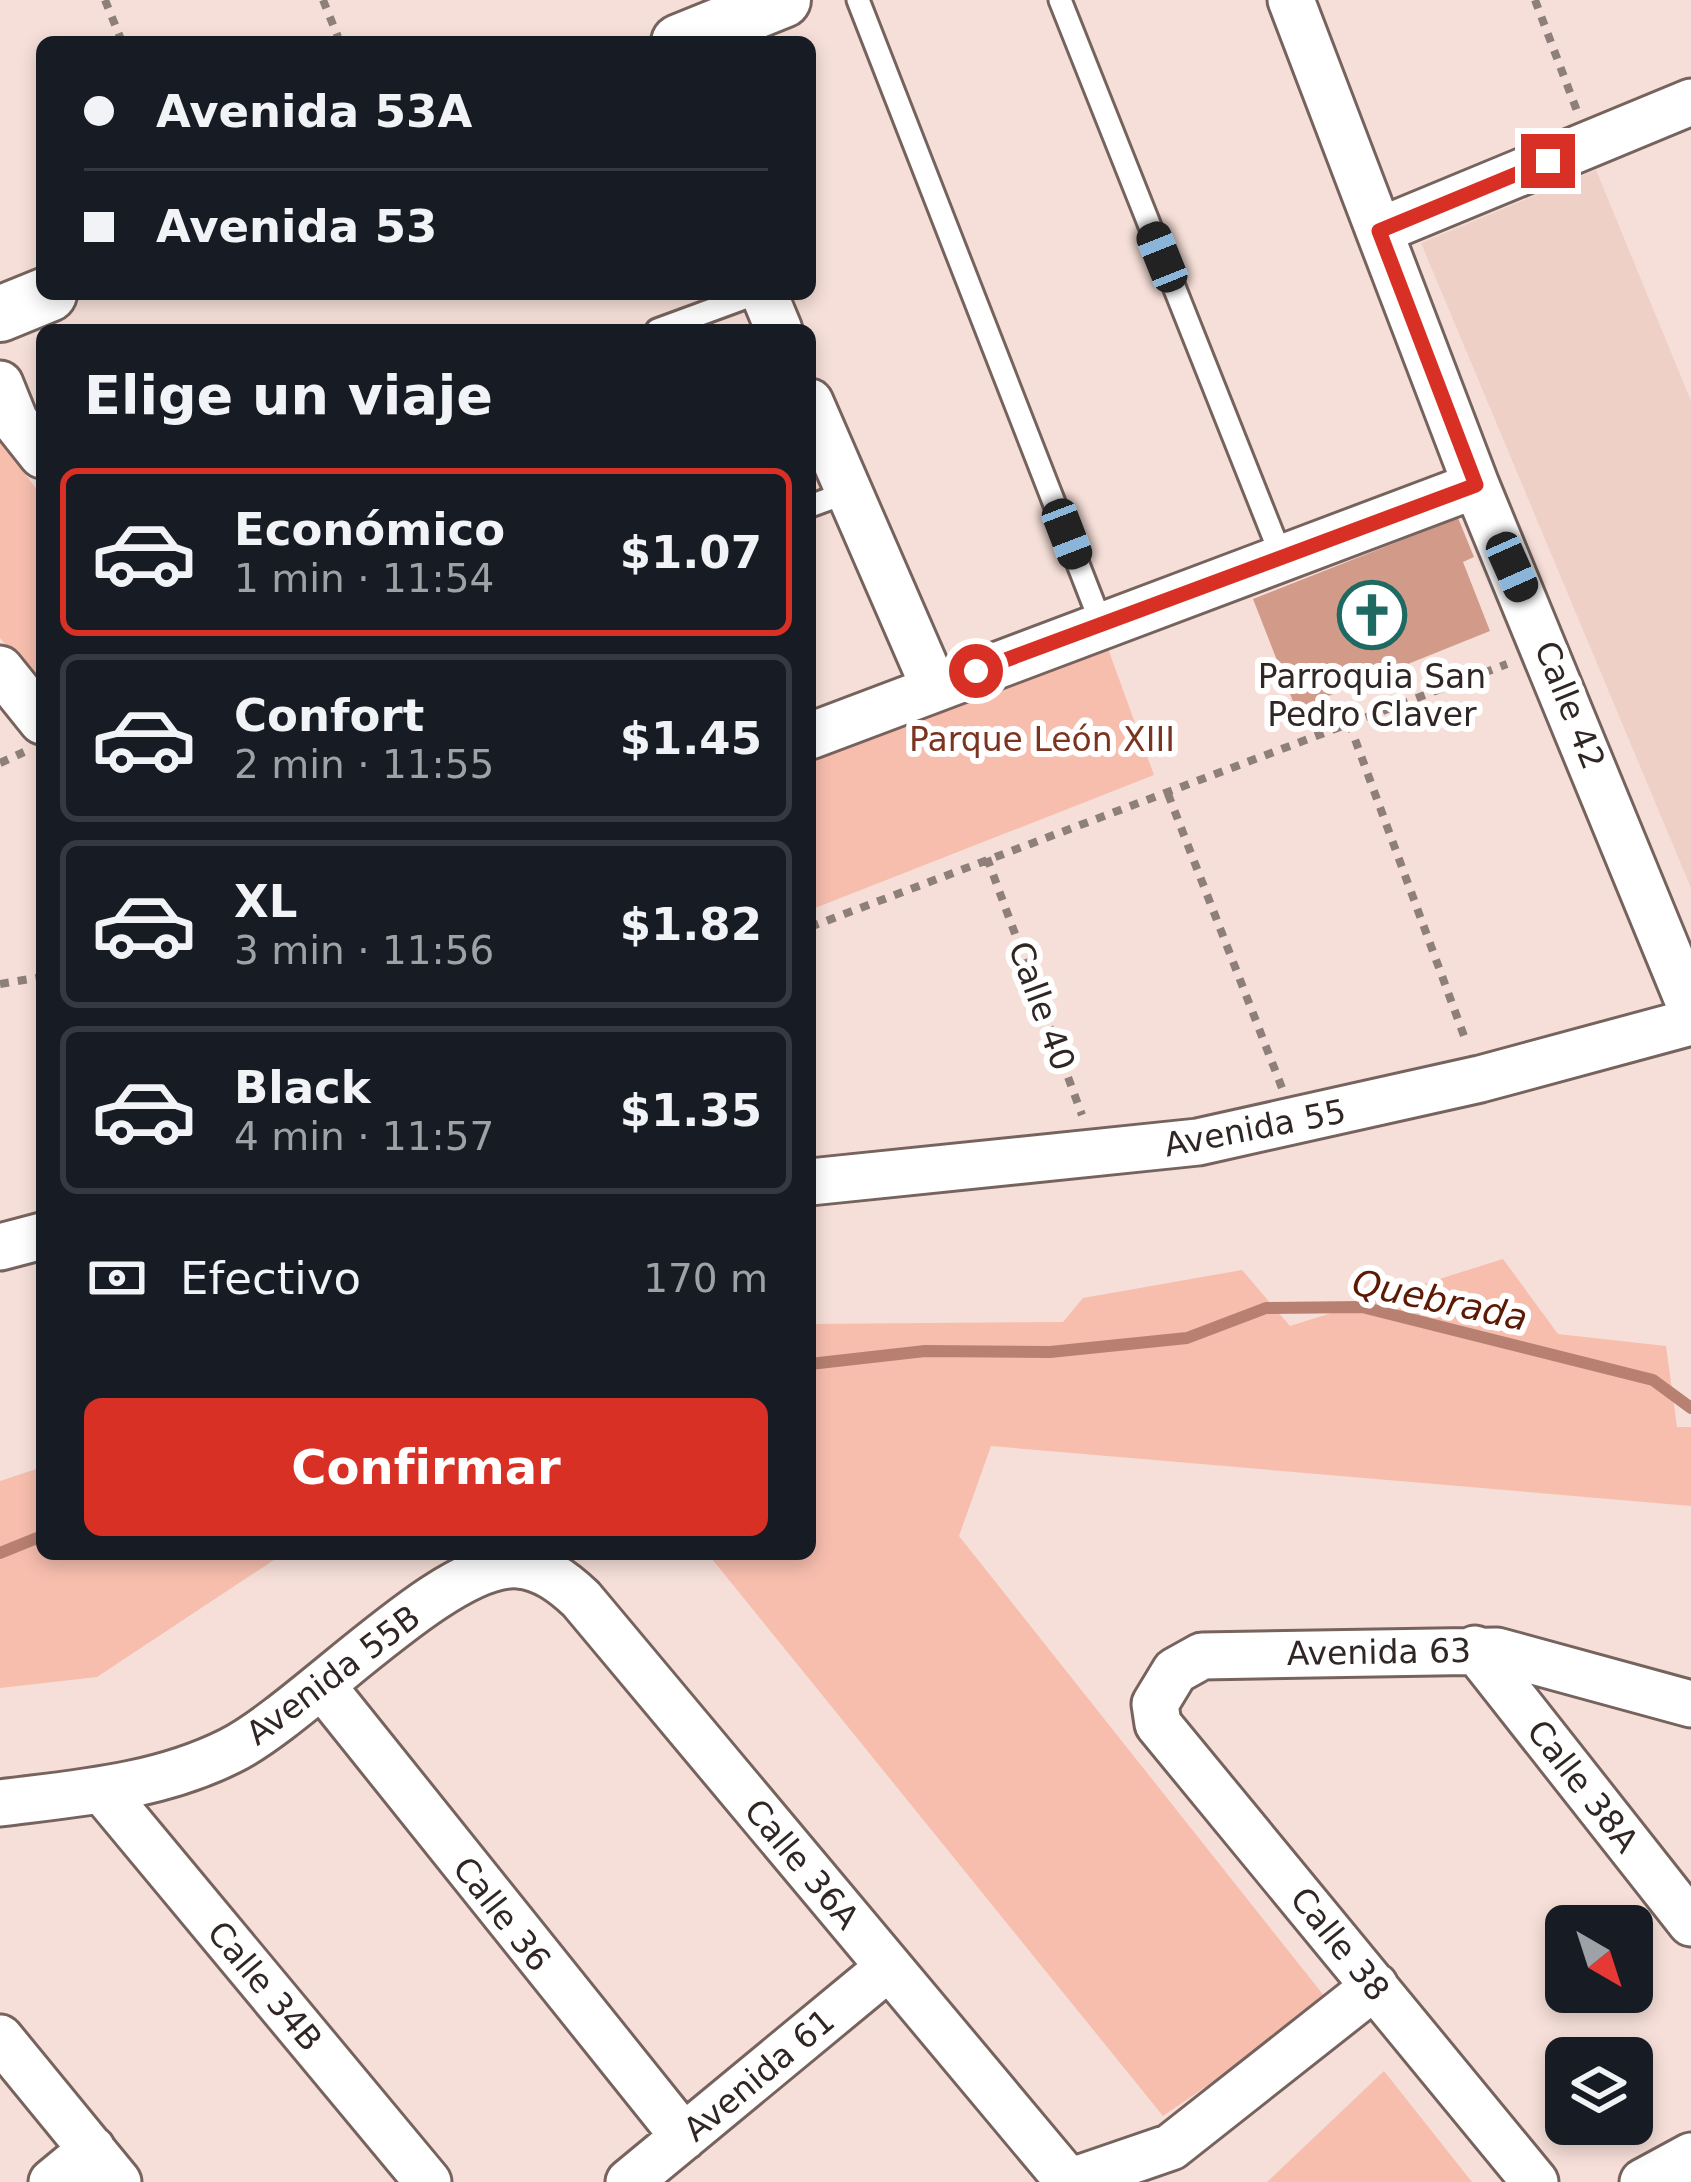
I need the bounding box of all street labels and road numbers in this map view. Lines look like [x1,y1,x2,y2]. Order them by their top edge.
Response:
street label: Calle 42 [1527,635,1613,775]
street label: Calle 40 [1001,936,1083,1076]
street label: Avenida 55 [1161,1091,1349,1165]
street label: Avenida 55B [239,1597,427,1753]
street label: Avenida 63 [1287,1631,1471,1673]
street label: Calle 38A [1519,1712,1647,1860]
street label: Calle 36A [737,1791,868,1937]
street label: Calle 36 [445,1849,559,1979]
street label: Calle 38 [1283,1880,1397,2008]
street label: Calle 34B [200,1913,330,2059]
street label: Avenida 61 [676,2001,842,2149]

